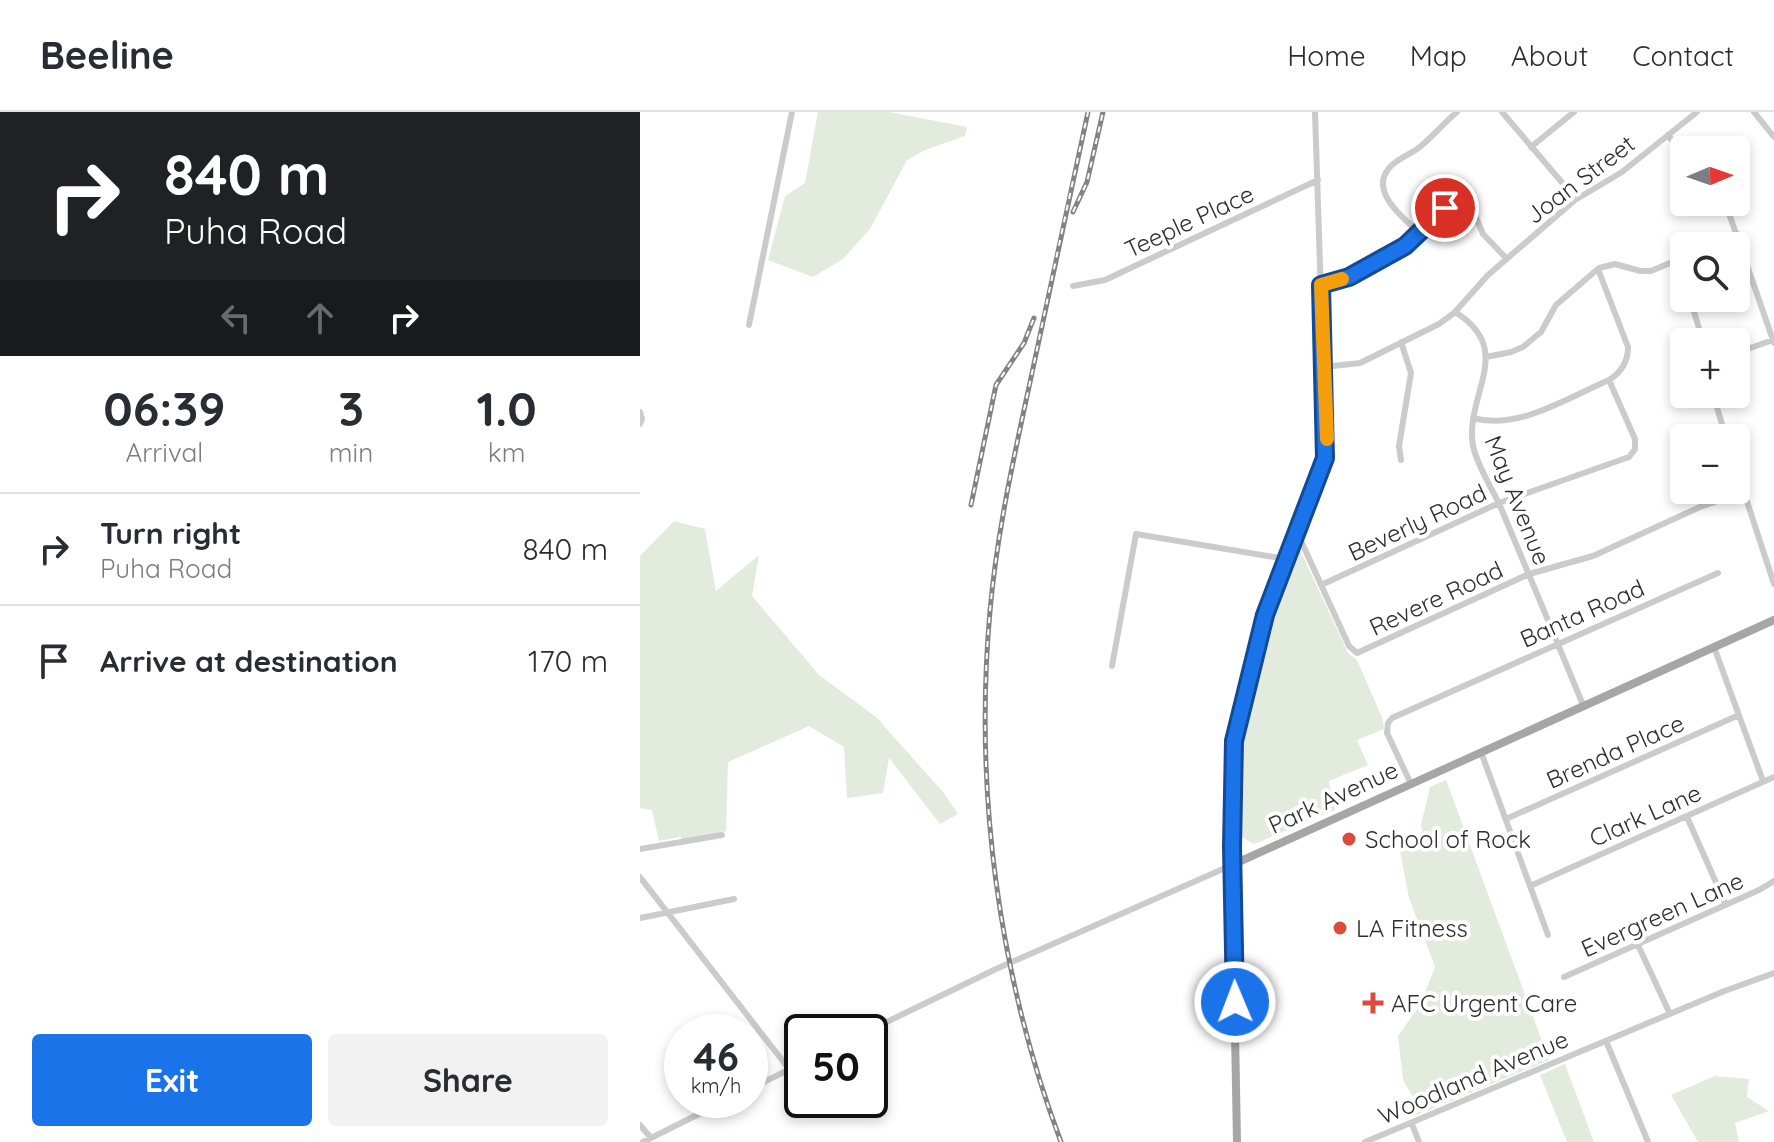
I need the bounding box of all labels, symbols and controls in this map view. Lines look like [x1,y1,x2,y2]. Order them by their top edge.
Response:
text: Beeline [40,31,174,79]
text: Home [1287,38,1366,73]
text: Map [1410,38,1467,73]
text: About [1511,38,1588,73]
text: Contact [1632,38,1734,73]
street label: Joan Street [1520,128,1640,230]
north arrow [1670,136,1750,216]
map controls [1670,136,1750,504]
text: 840 m [164,139,329,209]
icon: right [32,144,136,248]
pin [1411,174,1479,242]
street label: Teeple Place [1120,178,1258,264]
icon: arrive [1423,186,1467,230]
text: Puha Road [164,208,347,253]
button: search [1670,232,1750,312]
icon: left [214,296,258,340]
icon: ahead [298,296,342,340]
icon: right [382,296,426,340]
button: + [1670,328,1750,408]
text: 06:39 [103,378,226,438]
text: 3 [338,378,364,438]
text: 1.0 [477,378,537,438]
button: − [1670,424,1750,504]
street label: May Avenue [1478,431,1558,569]
text: Arrival [126,436,203,469]
text: min [329,436,373,469]
text: km [488,436,525,469]
street label: Beverly Road [1343,477,1491,567]
text: Turn right [100,514,241,552]
icon: right [32,527,76,571]
text: 840 m [523,530,608,568]
text: Puha Road [100,552,232,585]
street label: Revere Road [1364,554,1508,642]
street label: Banta Road [1515,572,1649,654]
icon: arrive [32,639,76,683]
text: Arrive at destination [100,642,398,680]
text: 170 m [528,642,608,680]
street label: Brenda Place [1541,707,1689,795]
street label: Park Avenue [1263,754,1403,840]
street label: Clark Lane [1584,777,1706,853]
place label: School of Rock [1365,824,1531,854]
marker: School of Rock [1340,830,1358,848]
street label: Evergreen Lane [1576,865,1748,963]
place label: LA Fitness [1356,913,1468,943]
marker: LA Fitness [1331,919,1349,937]
position arrow [1193,960,1277,1044]
place label: AFC Urgent Care [1391,988,1577,1018]
marker: AFC Urgent Care [1362,992,1384,1014]
speed limit sign: 50 [784,1014,888,1118]
street label: Woodland Avenue [1373,1023,1573,1131]
text: 46 [693,1031,739,1081]
button: Exit [32,1034,312,1126]
button: Share [328,1034,608,1126]
text: km/h [691,1073,741,1098]

